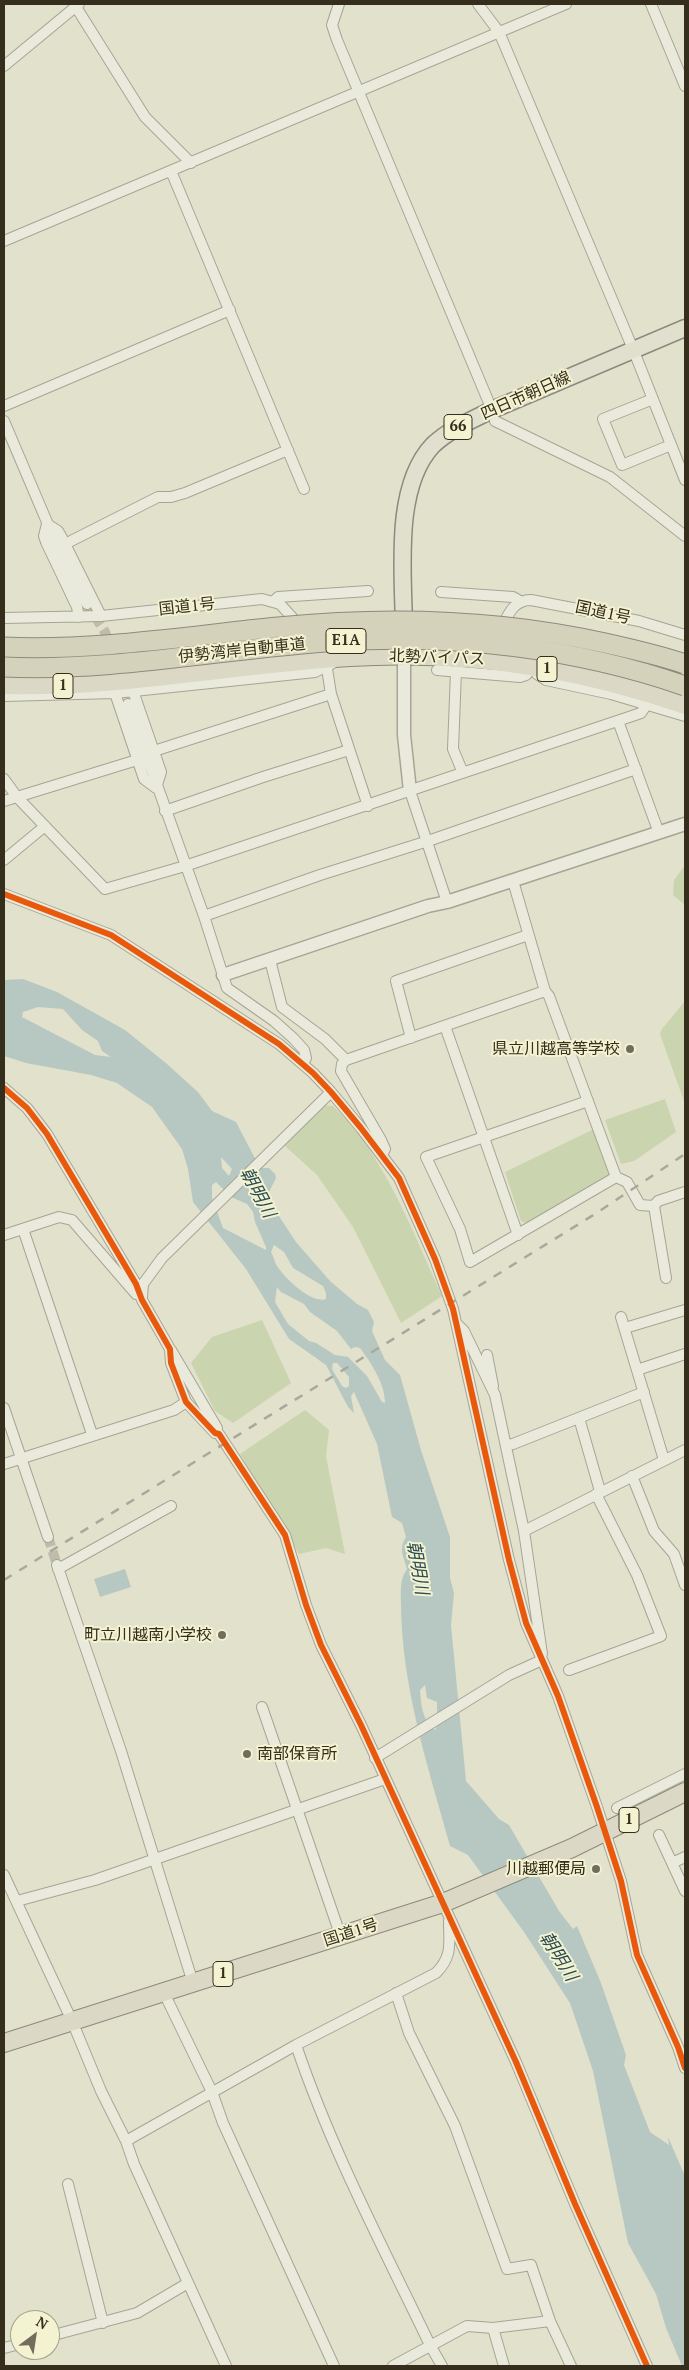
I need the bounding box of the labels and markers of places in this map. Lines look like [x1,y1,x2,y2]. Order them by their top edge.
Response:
place label: 県立川越高等学校 [492,1039,620,1059]
marker: 県立川越高等学校 [624,1043,636,1055]
place label: 町立川越南小学校 [84,1625,212,1645]
marker: 町立川越南小学校 [216,1629,228,1641]
place label: 南部保育所 [257,1744,337,1764]
marker: 南部保育所 [241,1748,253,1760]
place label: 川越郵便局 [506,1859,586,1879]
marker: 川越郵便局 [590,1863,602,1875]

